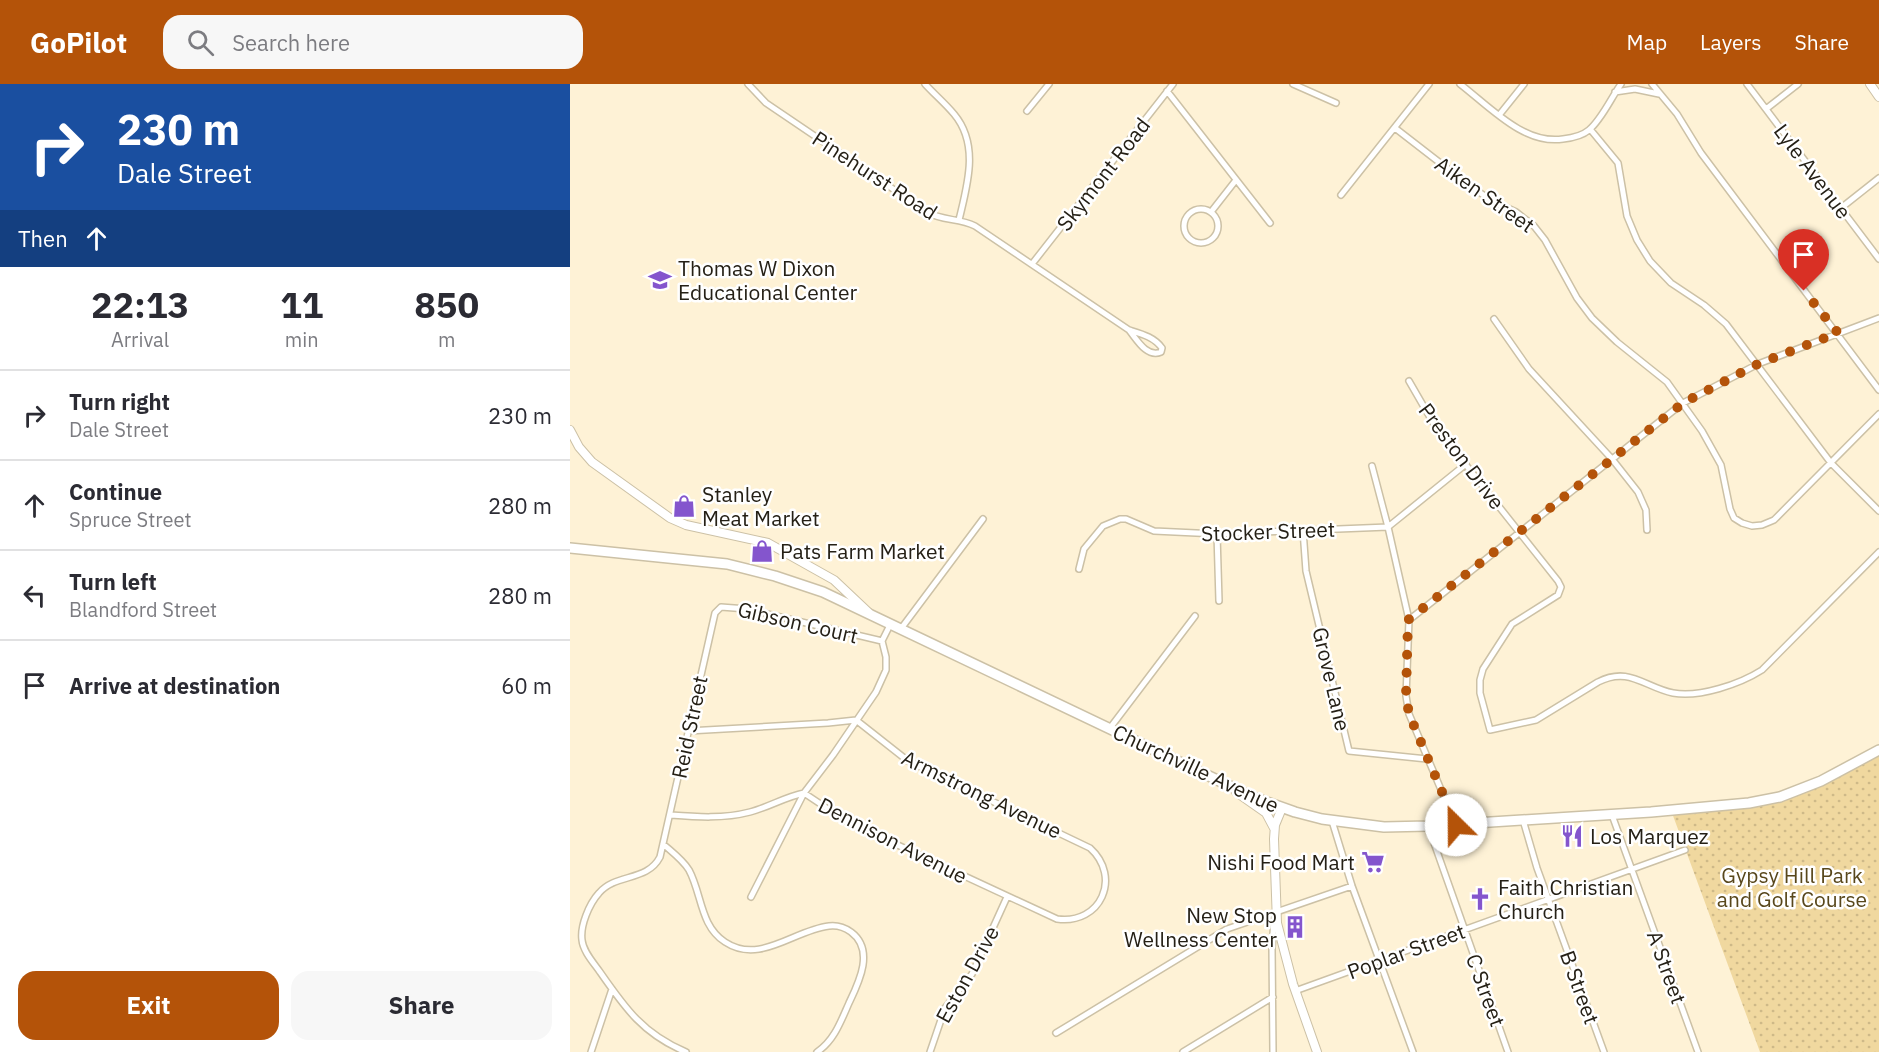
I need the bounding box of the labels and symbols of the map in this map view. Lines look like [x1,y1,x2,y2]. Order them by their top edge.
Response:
street label: Skymont Road [1050,112,1156,236]
street label: Lyle Avenue [1768,118,1858,224]
street label: Pinehurst Road [807,124,943,226]
street label: Aiken Street [1430,149,1540,239]
pin [1778,229,1829,291]
place label: Thomas W Dixon Educational Center [678,254,857,306]
school or university icon: Thomas W Dixon Educational Center [647,267,673,293]
street label: Preston Drive [1413,397,1511,515]
place label: Stanley Meat Market [702,480,820,532]
shop icon: Stanley Meat Market [671,493,697,519]
street label: Stocker Street [1200,515,1336,547]
place label: Pats Farm Market [780,537,945,565]
shop icon: Pats Farm Market [749,538,775,564]
street label: Gibson Court [735,595,861,649]
street label: Grove Lane [1306,624,1358,734]
street label: Reid Street [664,673,714,781]
street label: Churchville Avenue [1108,717,1284,819]
street label: Armstrong Avenue [897,743,1067,845]
street label: Dennison Avenue [814,790,972,890]
position arrow [1424,793,1488,857]
place label: Los Marquez [1590,822,1709,850]
restaurant icon: Los Marquez [1559,823,1585,849]
place label: Nishi Food Mart [1207,848,1355,876]
supermarket icon: Nishi Food Mart [1360,849,1386,875]
park label: Gypsy Hill Park and Golf Course [1717,861,1867,913]
place label: Faith Christian Church [1498,873,1633,925]
church icon: Faith Christian Church [1467,886,1493,912]
place label: New Stop Wellness Center [1124,901,1277,953]
building icon: New Stop Wellness Center [1282,914,1308,940]
street label: Poplar Street [1343,917,1469,985]
street label: Eston Drive [929,920,1005,1028]
street label: A Street [1641,926,1693,1008]
street label: B Street [1554,946,1606,1028]
street label: C Street [1460,950,1512,1030]

